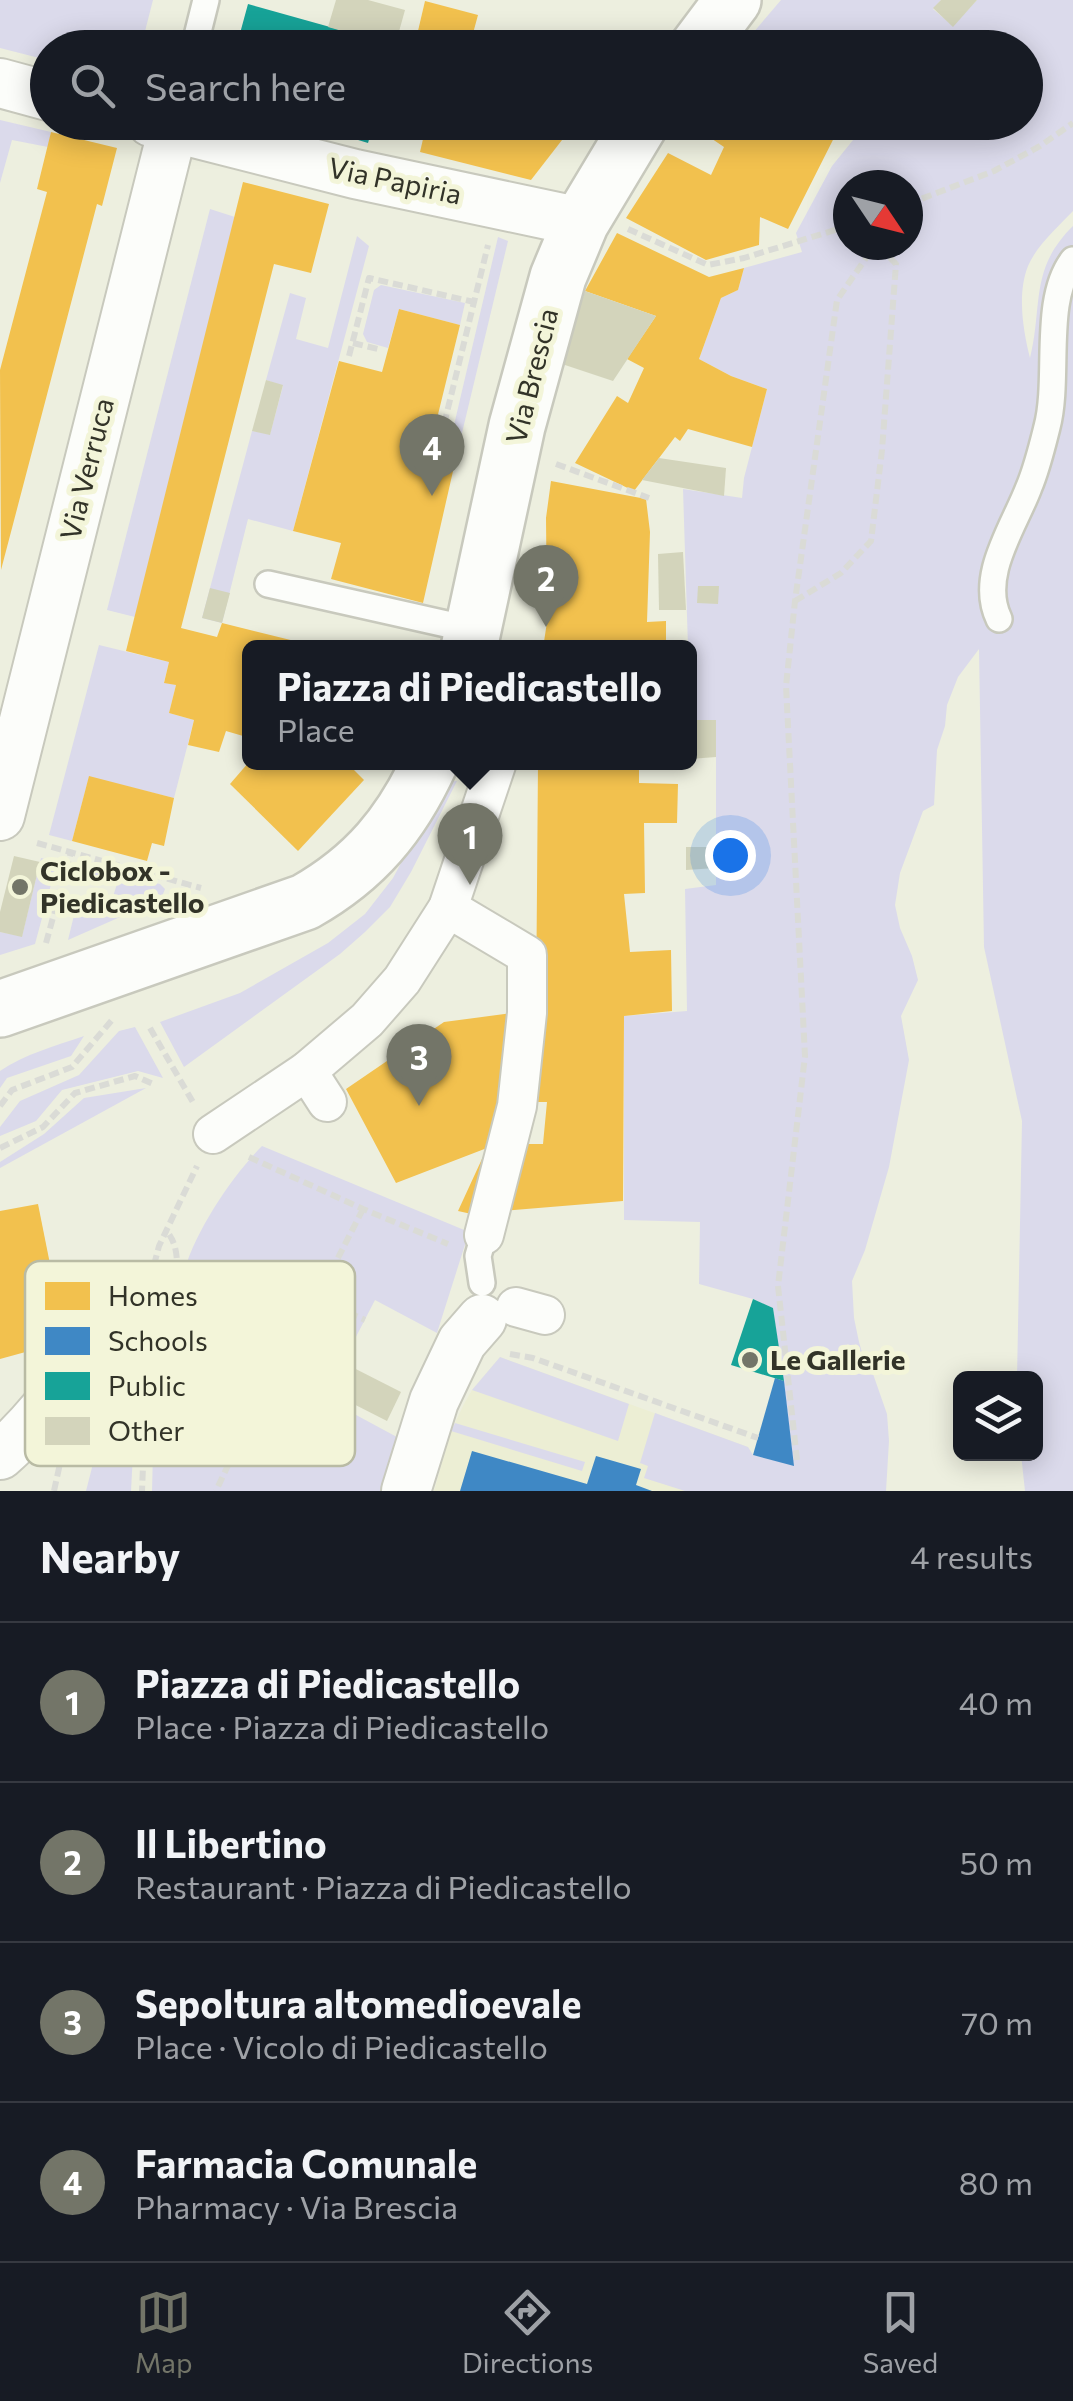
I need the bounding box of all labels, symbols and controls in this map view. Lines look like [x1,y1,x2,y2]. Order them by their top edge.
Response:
search box [30,30,1043,140]
icon: search [65,58,120,113]
text: Search here [145,62,346,109]
street label: Via Papiria [325,149,465,211]
north arrow [833,170,923,260]
street label: Via Brescia [498,304,564,447]
street label: Via Verruca [52,394,120,543]
pin: 4 [400,414,464,496]
pin: 2 [514,544,578,627]
popup [242,640,697,770]
text: Piazza di Piedicastello [277,662,662,709]
text: Place [277,709,355,749]
pin: 1 [438,802,502,885]
your location [705,830,756,881]
place label: Ciclobox - Piedicastello [40,853,205,919]
marker: Ciclobox - Piedicastello [9,876,31,898]
pin: 3 [386,1024,452,1106]
legend [25,1261,355,1466]
text: Homes [108,1278,198,1312]
text: Schools [108,1323,208,1357]
place label: Le Gallerie [770,1342,906,1376]
marker: Le Gallerie [739,1349,761,1371]
text: Public [108,1368,186,1402]
map controls [953,1371,1043,1461]
button: layers [953,1371,1043,1461]
text: Other [108,1413,184,1447]
text: Nearby [40,1530,180,1582]
text: 4 results [910,1536,1033,1576]
text: Piazza di Piedicastello [135,1659,520,1706]
text: 1 [65,1682,80,1722]
text: 40 m [959,1682,1033,1722]
text: Place · Piazza di Piedicastello [135,1706,549,1746]
text: Il Libertino [135,1819,327,1866]
text: 2 [63,1842,82,1882]
text: 50 m [960,1842,1033,1882]
text: Restaurant · Piazza di Piedicastello [135,1866,632,1906]
text: Sepoltura altomedioevale [135,1979,581,2026]
text: 3 [63,2002,82,2042]
text: 70 m [961,2002,1033,2042]
text: Place · Vicolo di Piedicastello [135,2026,548,2066]
text: Farmacia Comunale [135,2139,477,2186]
text: 4 [63,2162,82,2202]
text: 80 m [959,2162,1033,2202]
text: Pharmacy · Via Brescia [135,2186,458,2226]
tab: Map [135,2285,192,2379]
tab: Directions [462,2285,593,2379]
tab: Saved [863,2285,938,2379]

